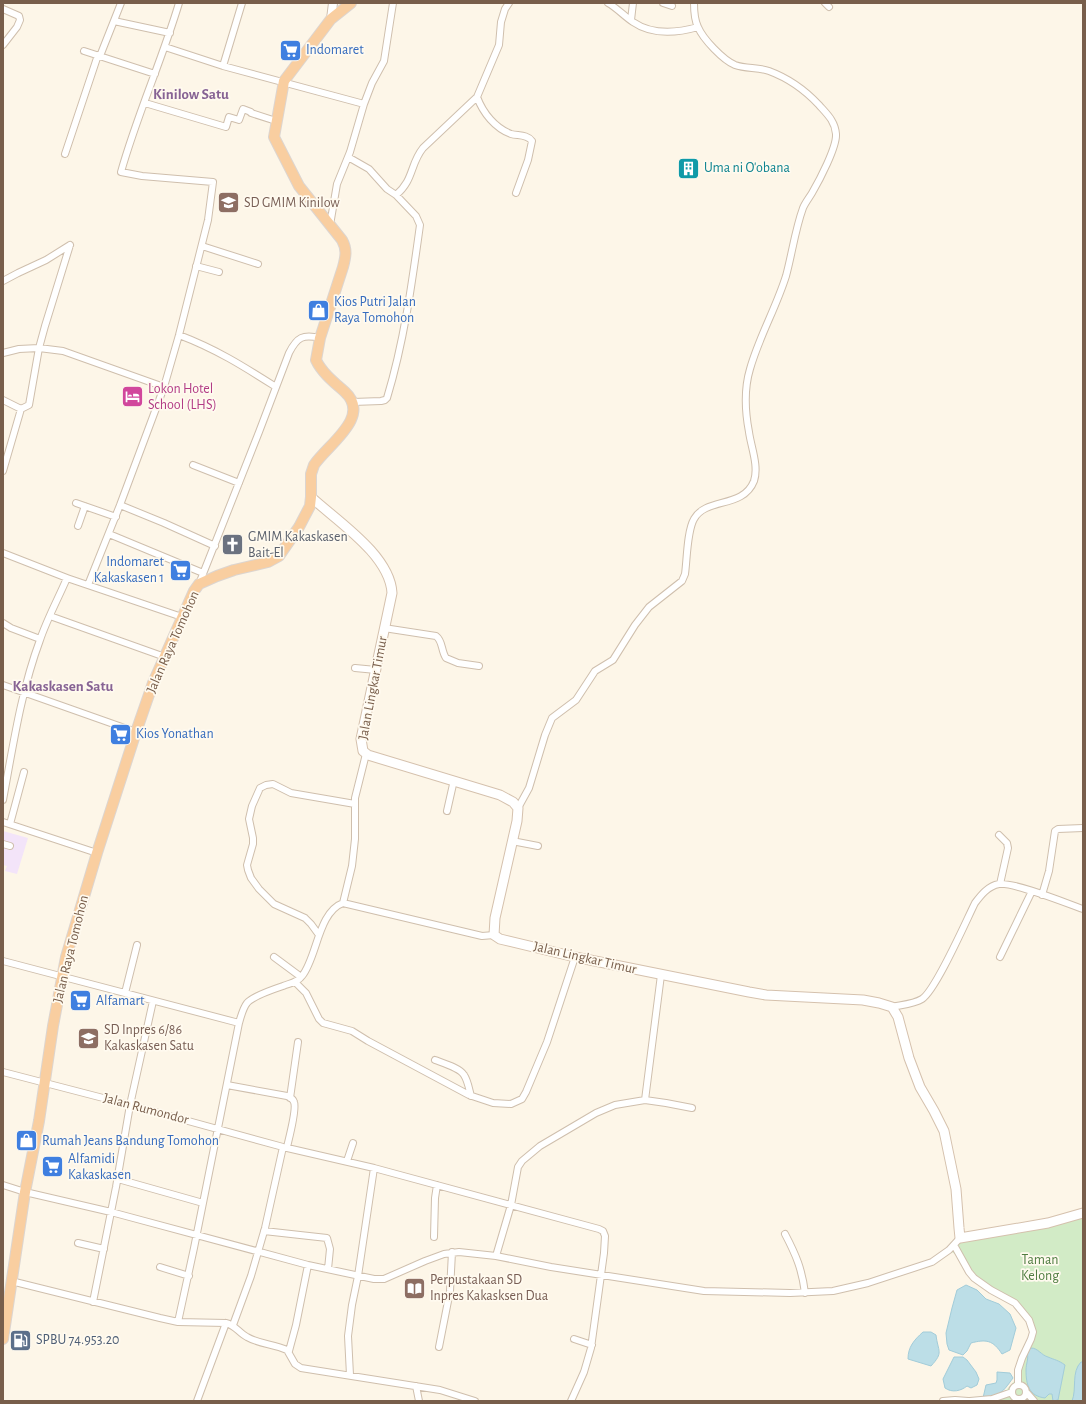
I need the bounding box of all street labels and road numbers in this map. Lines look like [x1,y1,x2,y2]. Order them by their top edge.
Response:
street label: Jalan Raya Tomohon [144,589,202,695]
street label: Jalan Lingkar Timur [356,634,390,741]
street label: Jalan Raya Tomohon [51,894,91,1004]
street label: Jalan Lingkar Timur [532,939,638,977]
street label: Jalan Rumondor [102,1091,191,1127]

